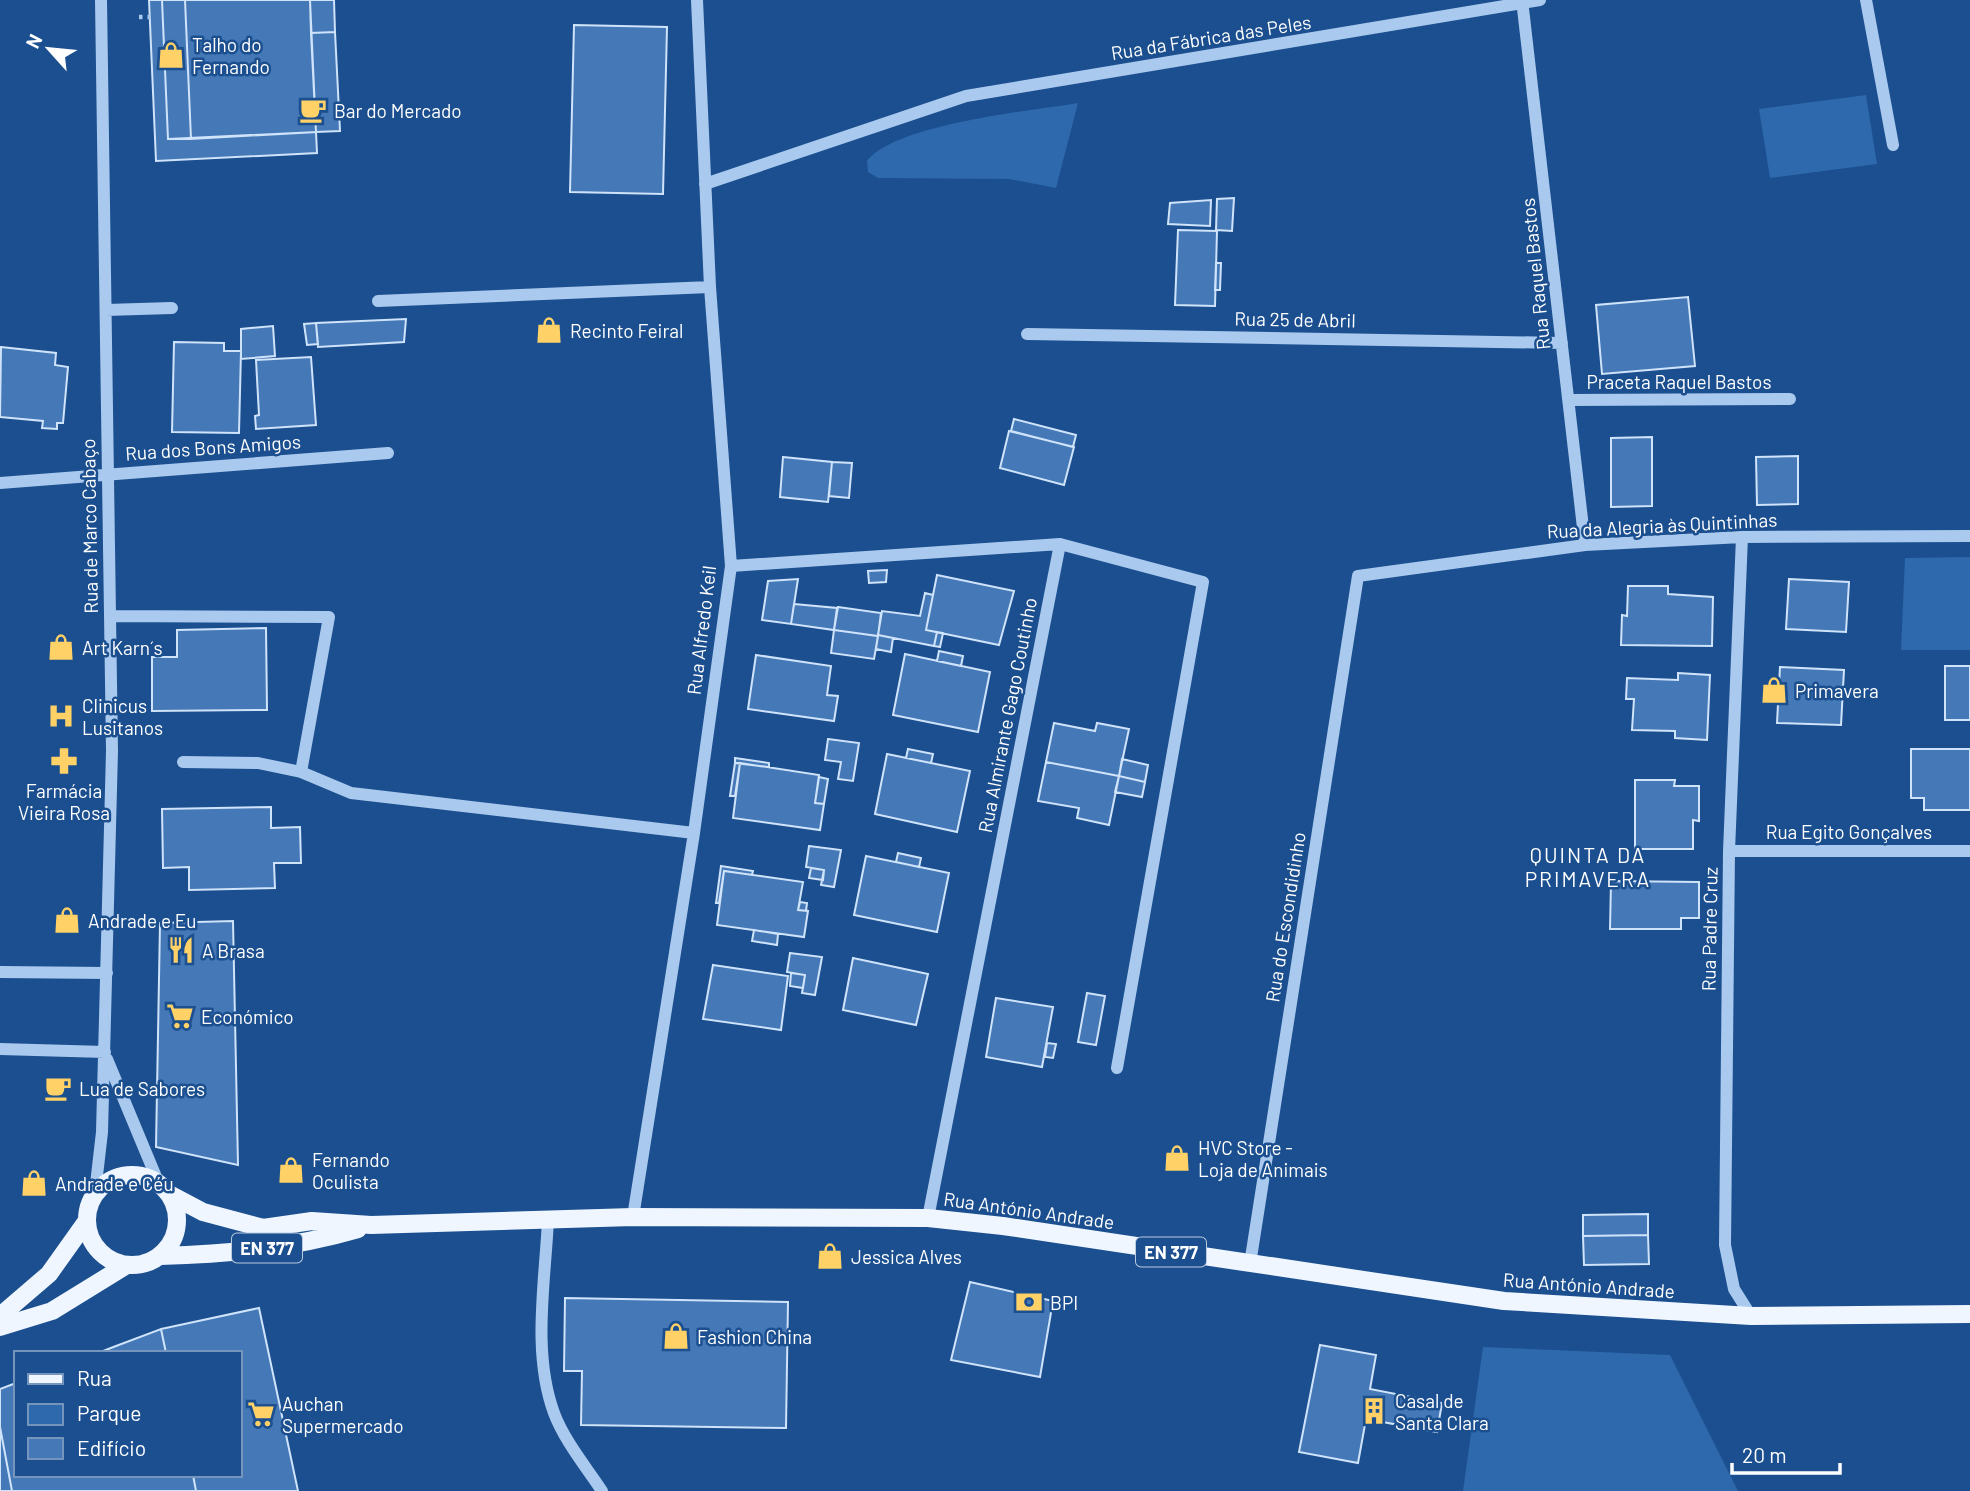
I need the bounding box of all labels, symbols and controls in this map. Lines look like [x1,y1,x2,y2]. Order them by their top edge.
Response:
street label: Rua da Fábrica das Peles [1109,10,1313,64]
north arrow [14,14,84,84]
text: N [20,30,47,52]
place label: Talho do Fernando [192,33,270,78]
shop icon: Talho do Fernando [156,40,186,70]
cafe icon: Bar do Mercado [298,95,328,125]
place label: Bar do Mercado [334,99,462,122]
street label: Rua Raquel Bastos [1516,197,1554,351]
street label: Rua 25 de Abril [1234,306,1356,332]
shop icon: Recinto Feiral [534,315,564,345]
place label: Recinto Feiral [570,319,683,342]
street label: Praceta Raquel Bastos [1586,370,1772,393]
street label: Rua dos Bons Amigos [124,429,302,465]
street label: Rua de Marco Cabaço [76,438,102,614]
street label: Rua da Alegria às Quintinhas [1546,507,1778,543]
street label: Rua Alfredo Keil [682,564,720,696]
street label: Rua Almirante Gago Coutinho [973,595,1041,835]
shop icon: Art Karn´s [46,632,76,662]
place label: Art Karn´s [82,636,163,659]
shop icon: Primavera [1759,675,1789,705]
place label: Primavera [1795,679,1879,702]
place label: Clinicus Lusitanos [82,694,163,739]
hospital icon: Clinicus Lusitanos [46,701,76,731]
pharmacy icon: Farmácia Vieira Rosa [49,746,79,776]
place label: Farmácia Vieira Rosa [18,779,110,824]
street label: Rua Egito Gonçalves [1766,820,1932,843]
street label: Rua do Escondidinho [1260,830,1310,1004]
district label: QUINTA DA PRIMAVERA [1525,842,1651,891]
street label: Rua Padre Cruz [1696,867,1722,991]
shop icon: Andrade e Eu [52,905,82,935]
place label: Andrade e Eu [88,909,197,932]
restaurant icon: A Brasa [166,935,196,965]
place label: A Brasa [202,939,265,962]
supermarket icon: Económico [165,1001,195,1031]
place label: Económico [201,1005,294,1028]
cafe icon: Lua de Sabores [43,1073,73,1103]
place label: Lua de Sabores [79,1077,205,1100]
place label: HVC Store - Loja de Animais [1198,1136,1328,1181]
shop icon: HVC Store - Loja de Animais [1162,1143,1192,1173]
place label: Fernando Oculista [312,1148,390,1193]
shop icon: Fernando Oculista [276,1155,306,1185]
shop icon: Andrade e Céu [19,1168,49,1198]
place label: Andrade e Céu [55,1172,174,1195]
street label: Rua António Andrade [942,1187,1116,1233]
road number: EN 377 [232,1233,302,1262]
road number: EN 377 [1136,1238,1206,1266]
shop icon: Jessica Alves [815,1241,845,1271]
place label: Jessica Alves [851,1245,962,1268]
street label: Rua António Andrade [1502,1268,1676,1302]
bank icon: BPI [1014,1287,1044,1317]
place label: BPI [1050,1291,1078,1314]
shop icon: Fashion China [661,1321,691,1351]
place label: Fashion China [697,1325,812,1348]
legend [14,1351,242,1477]
text: Rua [77,1365,112,1390]
place label: Casal de Santa Clara [1395,1389,1489,1434]
place label: Auchan Supermercado [282,1392,404,1437]
building icon: Casal de Santa Clara [1359,1396,1389,1426]
supermarket icon: Auchan Supermercado [246,1399,276,1429]
text: Parque [77,1400,142,1425]
scale bar [1732,1432,1840,1476]
text: Edifício [77,1435,146,1460]
text: 20 m [1742,1442,1787,1467]

